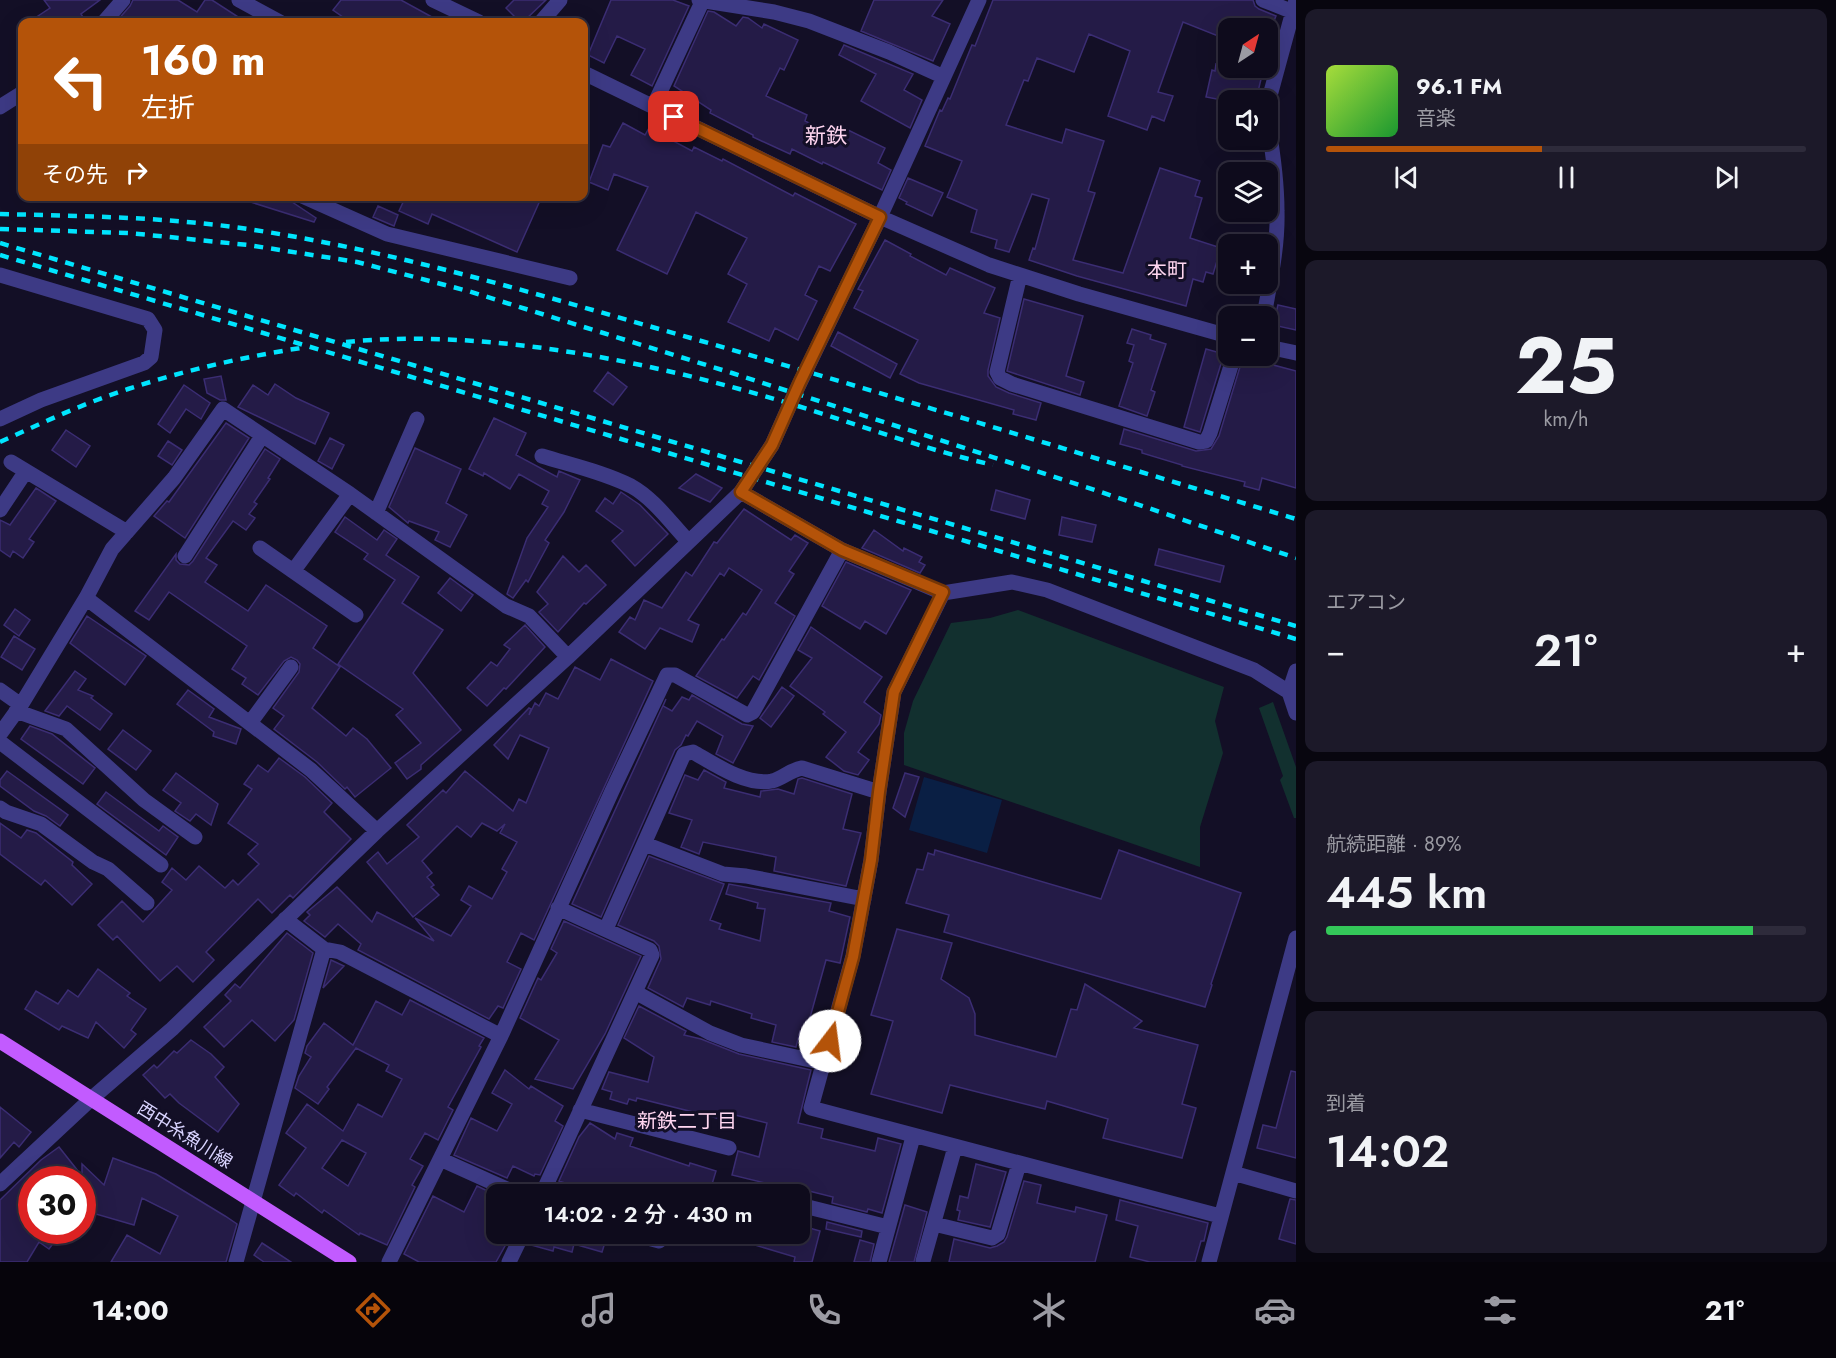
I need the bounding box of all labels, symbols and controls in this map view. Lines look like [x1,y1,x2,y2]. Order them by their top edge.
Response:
north arrow [1218,18,1278,78]
map controls [1218,18,1278,366]
text: 160 m [141,30,265,91]
icon: left [42,42,120,120]
text: 96.1 FM [1416,70,1502,102]
text: 左折 [141,88,195,127]
button: sound [1218,90,1278,150]
pin [648,91,699,142]
icon: arrive [657,100,690,133]
text: 音楽 [1416,104,1456,133]
district label: 新鉄 [805,121,847,151]
icon: right [120,156,153,189]
text: その先 [42,158,108,190]
icon: previous [1390,161,1423,194]
icon: pause [1550,161,1583,194]
icon: next [1710,161,1743,194]
button: layers [1218,162,1278,222]
button: + [1218,234,1278,294]
district label: 本町 [1147,256,1187,285]
button: − [1218,306,1278,366]
text: 25 [1515,310,1617,422]
text: km/h [1543,405,1589,434]
text: エアコン [1326,588,1406,617]
text: 21° [1534,618,1597,683]
text: − [1326,627,1345,674]
text: + [1786,627,1806,674]
text: 航続距離 · 89% [1326,830,1461,859]
text: 445 km [1326,860,1487,925]
position arrow [798,1009,862,1073]
text: 到着 [1326,1089,1366,1118]
street label: 西中糸魚川線 [132,1095,238,1175]
district label: 新鉄二丁目 [637,1107,737,1136]
text: 14:02 [1326,1119,1449,1184]
speed limit sign: 30 [18,1166,96,1244]
text: 14:02 · 2 分 · 430 m [543,1198,753,1230]
icon: directions [352,1289,394,1331]
icon: music [578,1289,620,1331]
icon: phone [803,1289,845,1331]
icon: climate [1028,1289,1070,1331]
icon: car [1254,1289,1296,1331]
icon: filters [1479,1289,1521,1331]
text: 14:00 [92,1291,169,1330]
text: 21° [1705,1291,1744,1330]

